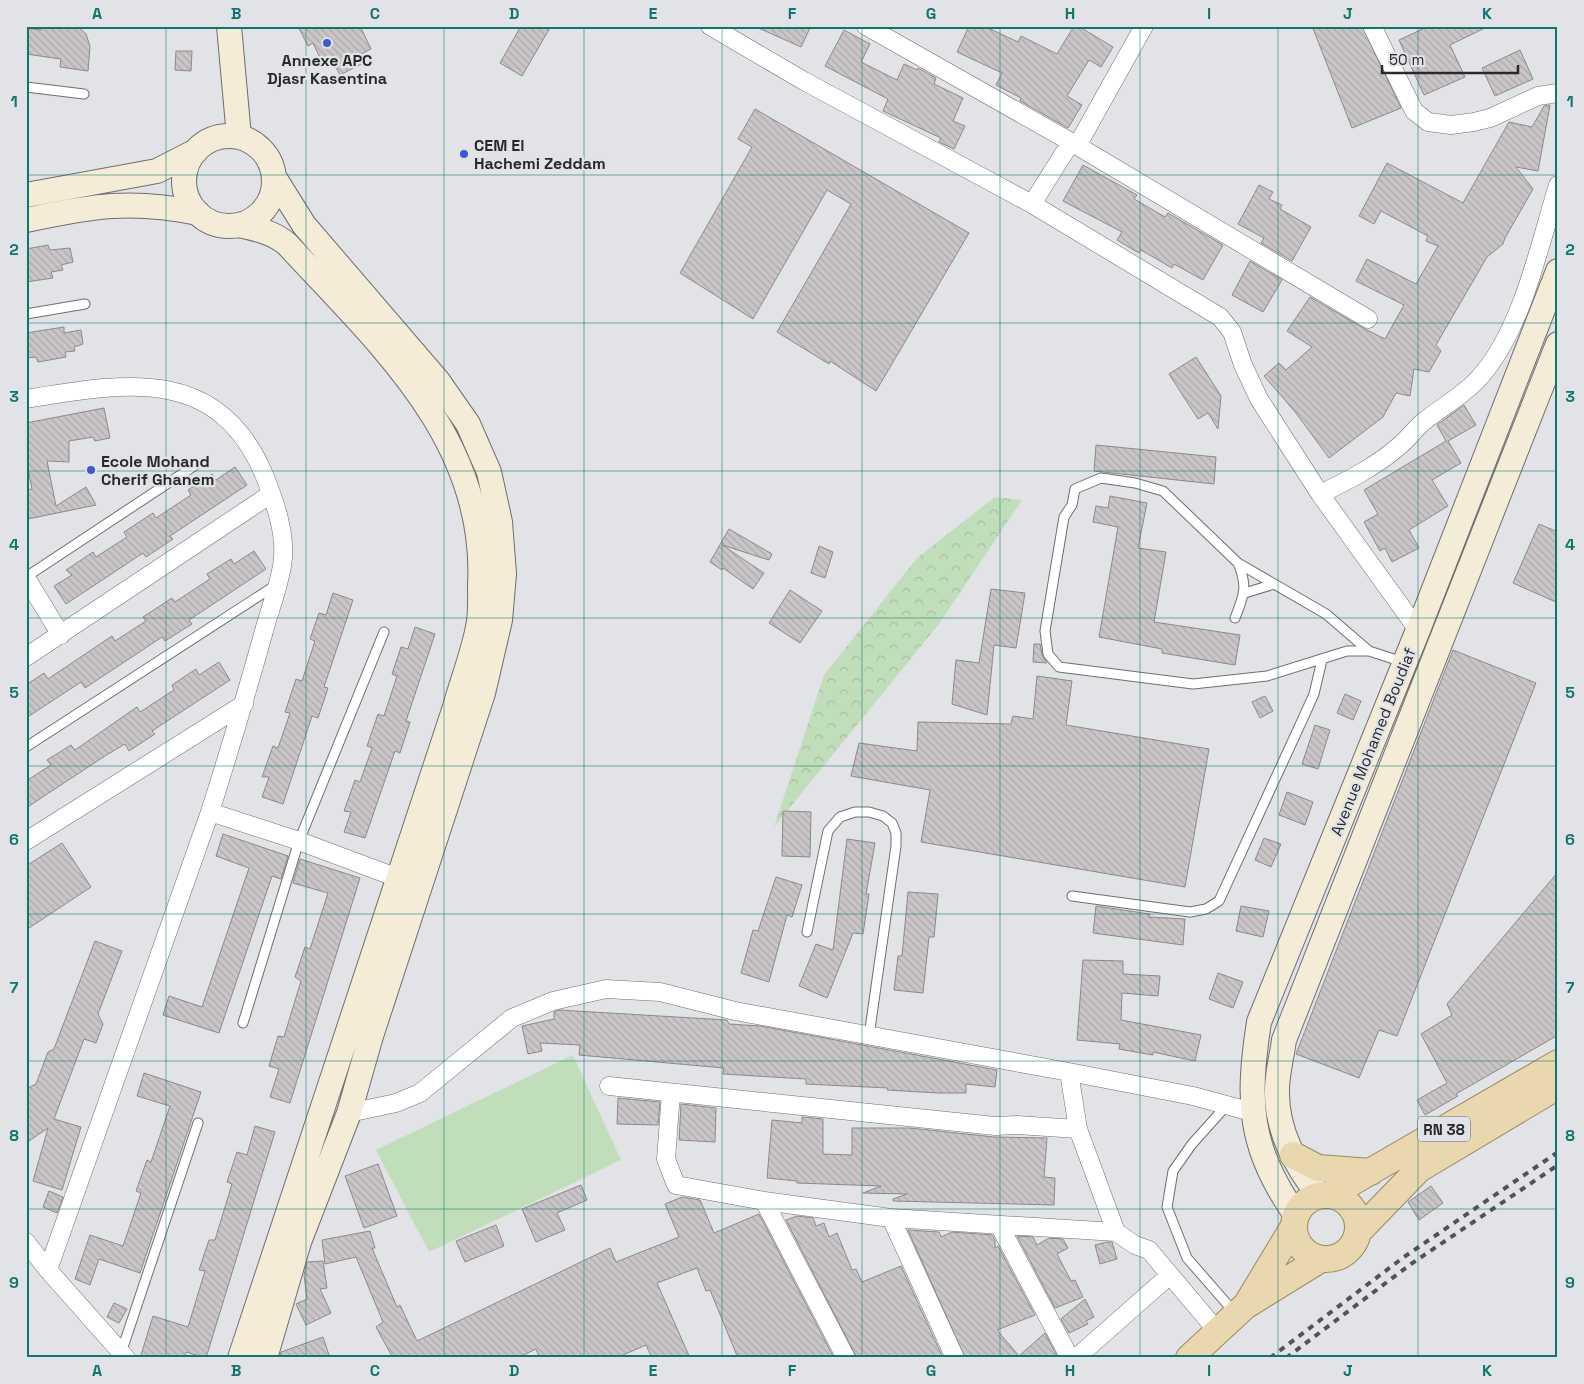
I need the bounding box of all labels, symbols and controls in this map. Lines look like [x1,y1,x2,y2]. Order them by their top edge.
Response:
text: A [92,3,102,24]
text: B [231,3,241,24]
text: C [370,3,380,24]
text: D [509,3,519,24]
text: E [649,3,658,24]
text: F [788,3,797,24]
text: G [926,3,936,24]
text: H [1065,3,1075,24]
text: I [1207,3,1211,24]
text: J [1343,3,1353,24]
text: K [1482,3,1492,24]
marker: Annexe APC Djasr Kasentina [321,37,333,49]
scale bar [1382,42,1518,74]
place label: Annexe APC Djasr Kasentina [267,50,387,89]
text: 50 m [1389,50,1424,69]
text: 1 [10,91,18,112]
text: 1 [1566,91,1574,112]
place label: CEM El Hachemi Zeddam [474,135,606,174]
marker: CEM El Hachemi Zeddam [458,148,470,160]
text: 2 [9,239,19,260]
text: 2 [1565,239,1575,260]
text: 3 [9,386,19,407]
text: 3 [1565,386,1575,407]
place label: Ecole Mohand Cherif Ghanem [101,451,214,490]
marker: Ecole Mohand Cherif Ghanem [85,464,97,476]
text: 4 [9,534,19,555]
text: 4 [1565,534,1575,555]
street label: Avenue Mohamed Boudiaf [1326,645,1420,839]
text: 5 [9,682,19,703]
text: 5 [1565,682,1575,703]
text: 6 [9,829,19,850]
text: 6 [1565,829,1575,850]
text: 7 [10,977,19,998]
text: 7 [1566,977,1575,998]
road number: RN 38 [1418,1116,1470,1142]
text: 8 [9,1125,19,1146]
text: 8 [1565,1125,1575,1146]
text: 9 [9,1272,19,1293]
text: 9 [1565,1272,1575,1293]
text: A [92,1360,102,1381]
text: B [231,1360,241,1381]
text: C [370,1360,380,1381]
text: D [509,1360,519,1381]
text: E [649,1360,658,1381]
text: F [788,1360,797,1381]
text: G [926,1360,936,1381]
text: H [1065,1360,1075,1381]
text: I [1207,1360,1211,1381]
text: J [1343,1360,1353,1381]
text: K [1482,1360,1492,1381]

